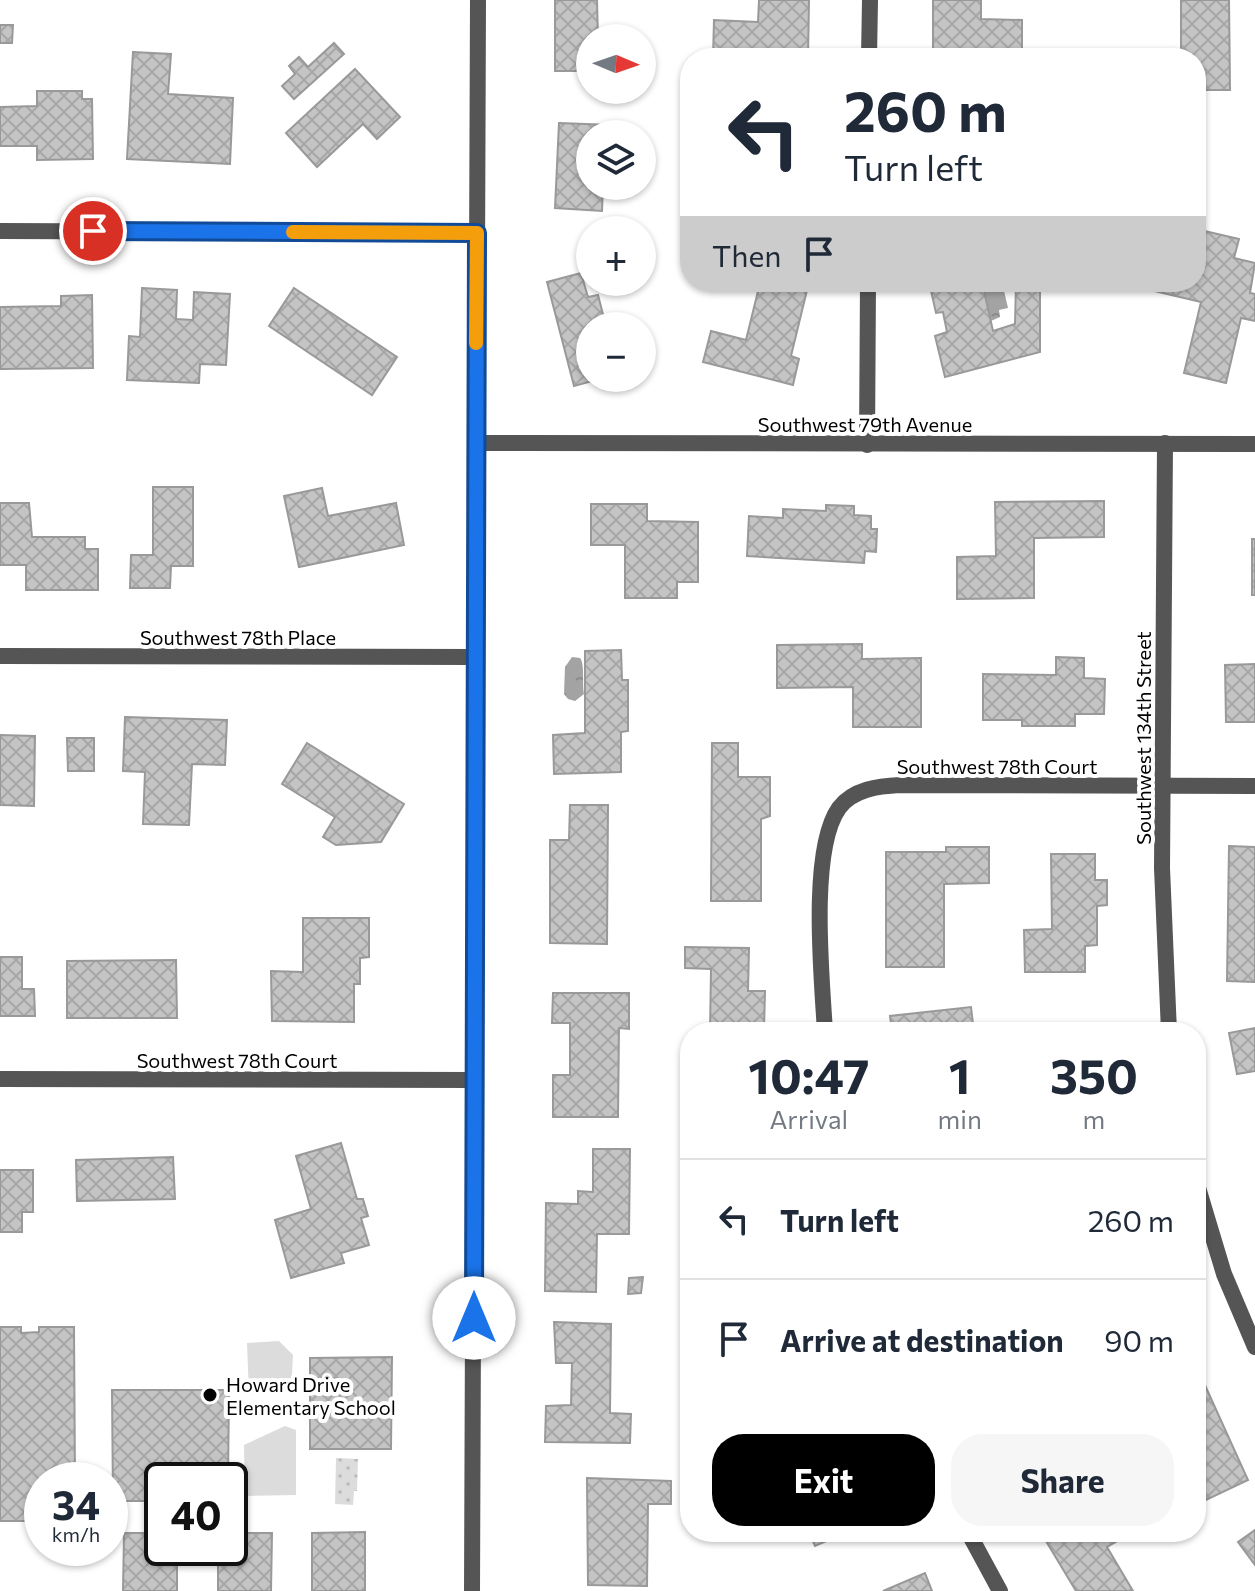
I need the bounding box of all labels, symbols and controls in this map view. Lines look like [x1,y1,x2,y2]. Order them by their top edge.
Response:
north arrow [576,24,656,104]
map controls [576,24,656,392]
text: 260 m [844,75,1007,144]
icon: left [712,80,816,184]
button: layers [576,120,656,200]
text: Turn left [844,144,983,188]
pin [59,197,127,265]
icon: arrive [71,209,115,253]
button: + [576,216,656,296]
icon: arrive [797,232,841,276]
text: Then [712,236,781,273]
button: − [576,312,656,392]
street label: Southwest 79th Avenue [758,412,972,436]
street label: Southwest 78th Place [140,625,336,649]
street label: Southwest 134th Street [1131,631,1155,845]
street label: Southwest 78th Court [897,754,1097,778]
text: 10:47 [748,1045,869,1104]
text: 1 [949,1045,971,1104]
text: 350 [1050,1045,1138,1104]
street label: Southwest 78th Court [137,1048,337,1072]
text: Arrival [769,1103,848,1134]
text: min [938,1103,982,1134]
text: m [1083,1103,1105,1134]
icon: left [712,1197,756,1241]
text: Turn left [780,1201,899,1238]
text: 260 m [1088,1201,1174,1238]
position arrow [432,1276,516,1360]
icon: arrive [712,1317,756,1361]
text: Arrive at destination [780,1321,1064,1358]
text: 90 m [1104,1321,1174,1358]
place label: Howard Drive Elementary School [226,1372,396,1419]
marker: Howard Drive Elementary School [201,1386,219,1404]
button: Exit [712,1434,935,1526]
button: Share [951,1434,1174,1526]
speed limit sign: 40 [144,1462,248,1566]
text: 34 [52,1479,100,1528]
text: km/h [52,1522,100,1546]

